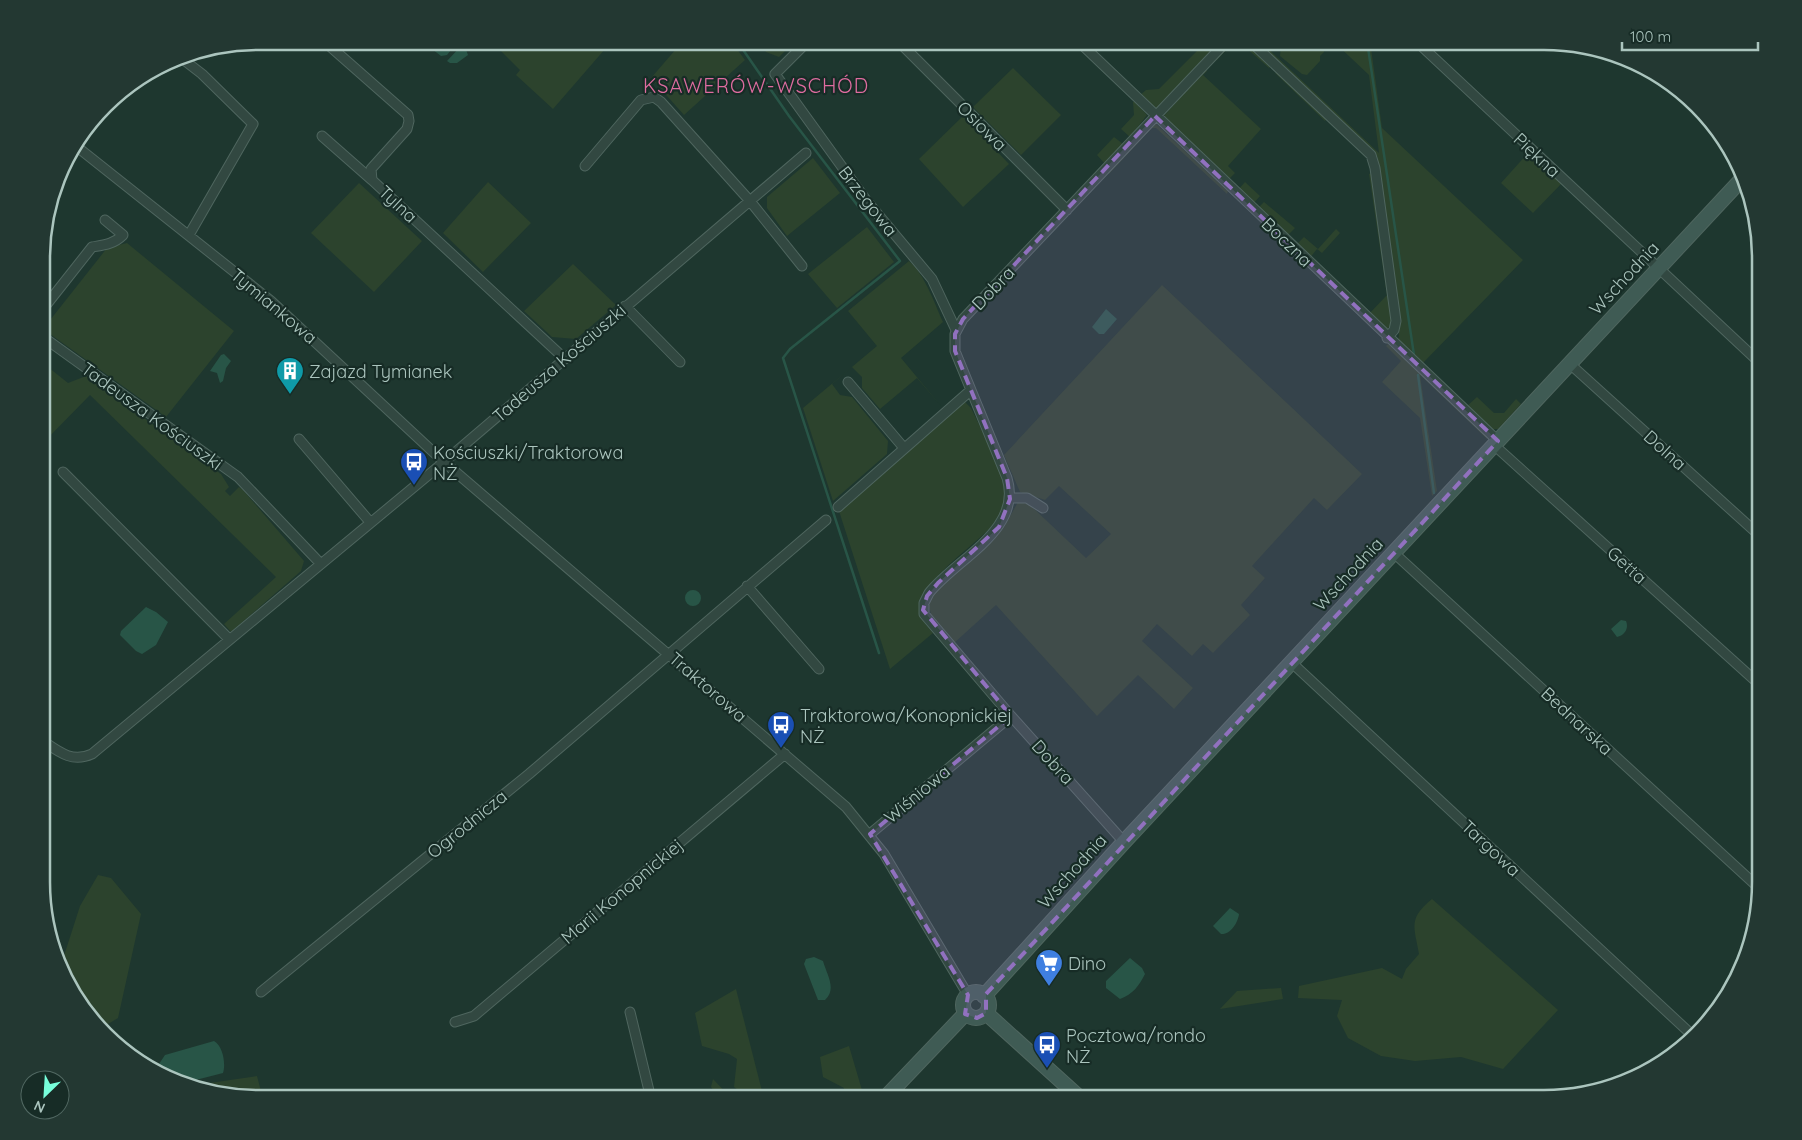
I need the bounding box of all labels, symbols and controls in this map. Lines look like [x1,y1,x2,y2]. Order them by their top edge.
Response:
scale bar [1622,20,1758,52]
text: 100 m [1630,27,1671,46]
district label: KSAWERÓW-WSCHÓD [643,73,869,98]
street label: Osiowa [952,96,1012,156]
street label: Piękna [1509,128,1565,182]
street label: Brzegowa [833,161,903,241]
street label: Tylna [374,180,422,228]
street label: Boczna [1257,212,1317,272]
street label: Wschodnia [1584,236,1664,320]
street label: Dobra [966,261,1020,315]
street label: Tymiankowa [226,263,322,349]
street label: Tadeusza Kościuszki [488,299,630,427]
building icon: Zajazd Tymianek [275,356,305,395]
street label: Tadeusza Kościuszki [77,357,227,475]
place label: Zajazd Tymianek [309,360,452,383]
street label: Dolna [1639,425,1691,475]
place label: Kościuszki/Traktorowa NŻ [433,441,623,485]
bus stop icon: Kościuszki/Traktorowa NŻ [399,447,429,486]
street label: Wschodnia [1308,532,1388,616]
street label: Getta [1602,541,1652,589]
street label: Traktorowa [664,647,752,727]
street label: Bednarska [1536,682,1618,760]
place label: Traktorowa/Konopnickiej NŻ [800,704,1012,748]
bus stop icon: Traktorowa/Konopnickiej NŻ [766,710,796,749]
street label: Dobra [1027,735,1079,789]
street label: Wiśniowa [879,760,955,828]
street label: Ogrodnicza [422,785,512,863]
street label: Targowa [1456,815,1526,881]
street label: Wschodnia [1033,829,1111,913]
street label: Marii Konopnickiej [556,833,688,949]
supermarket icon: Dino [1034,948,1064,987]
place label: Dino [1068,952,1106,975]
place label: Pocztowa/rondo NŻ [1066,1024,1206,1068]
bus stop icon: Pocztowa/rondo NŻ [1032,1030,1062,1069]
north arrow [20,1070,70,1120]
text: N [31,1096,48,1117]

